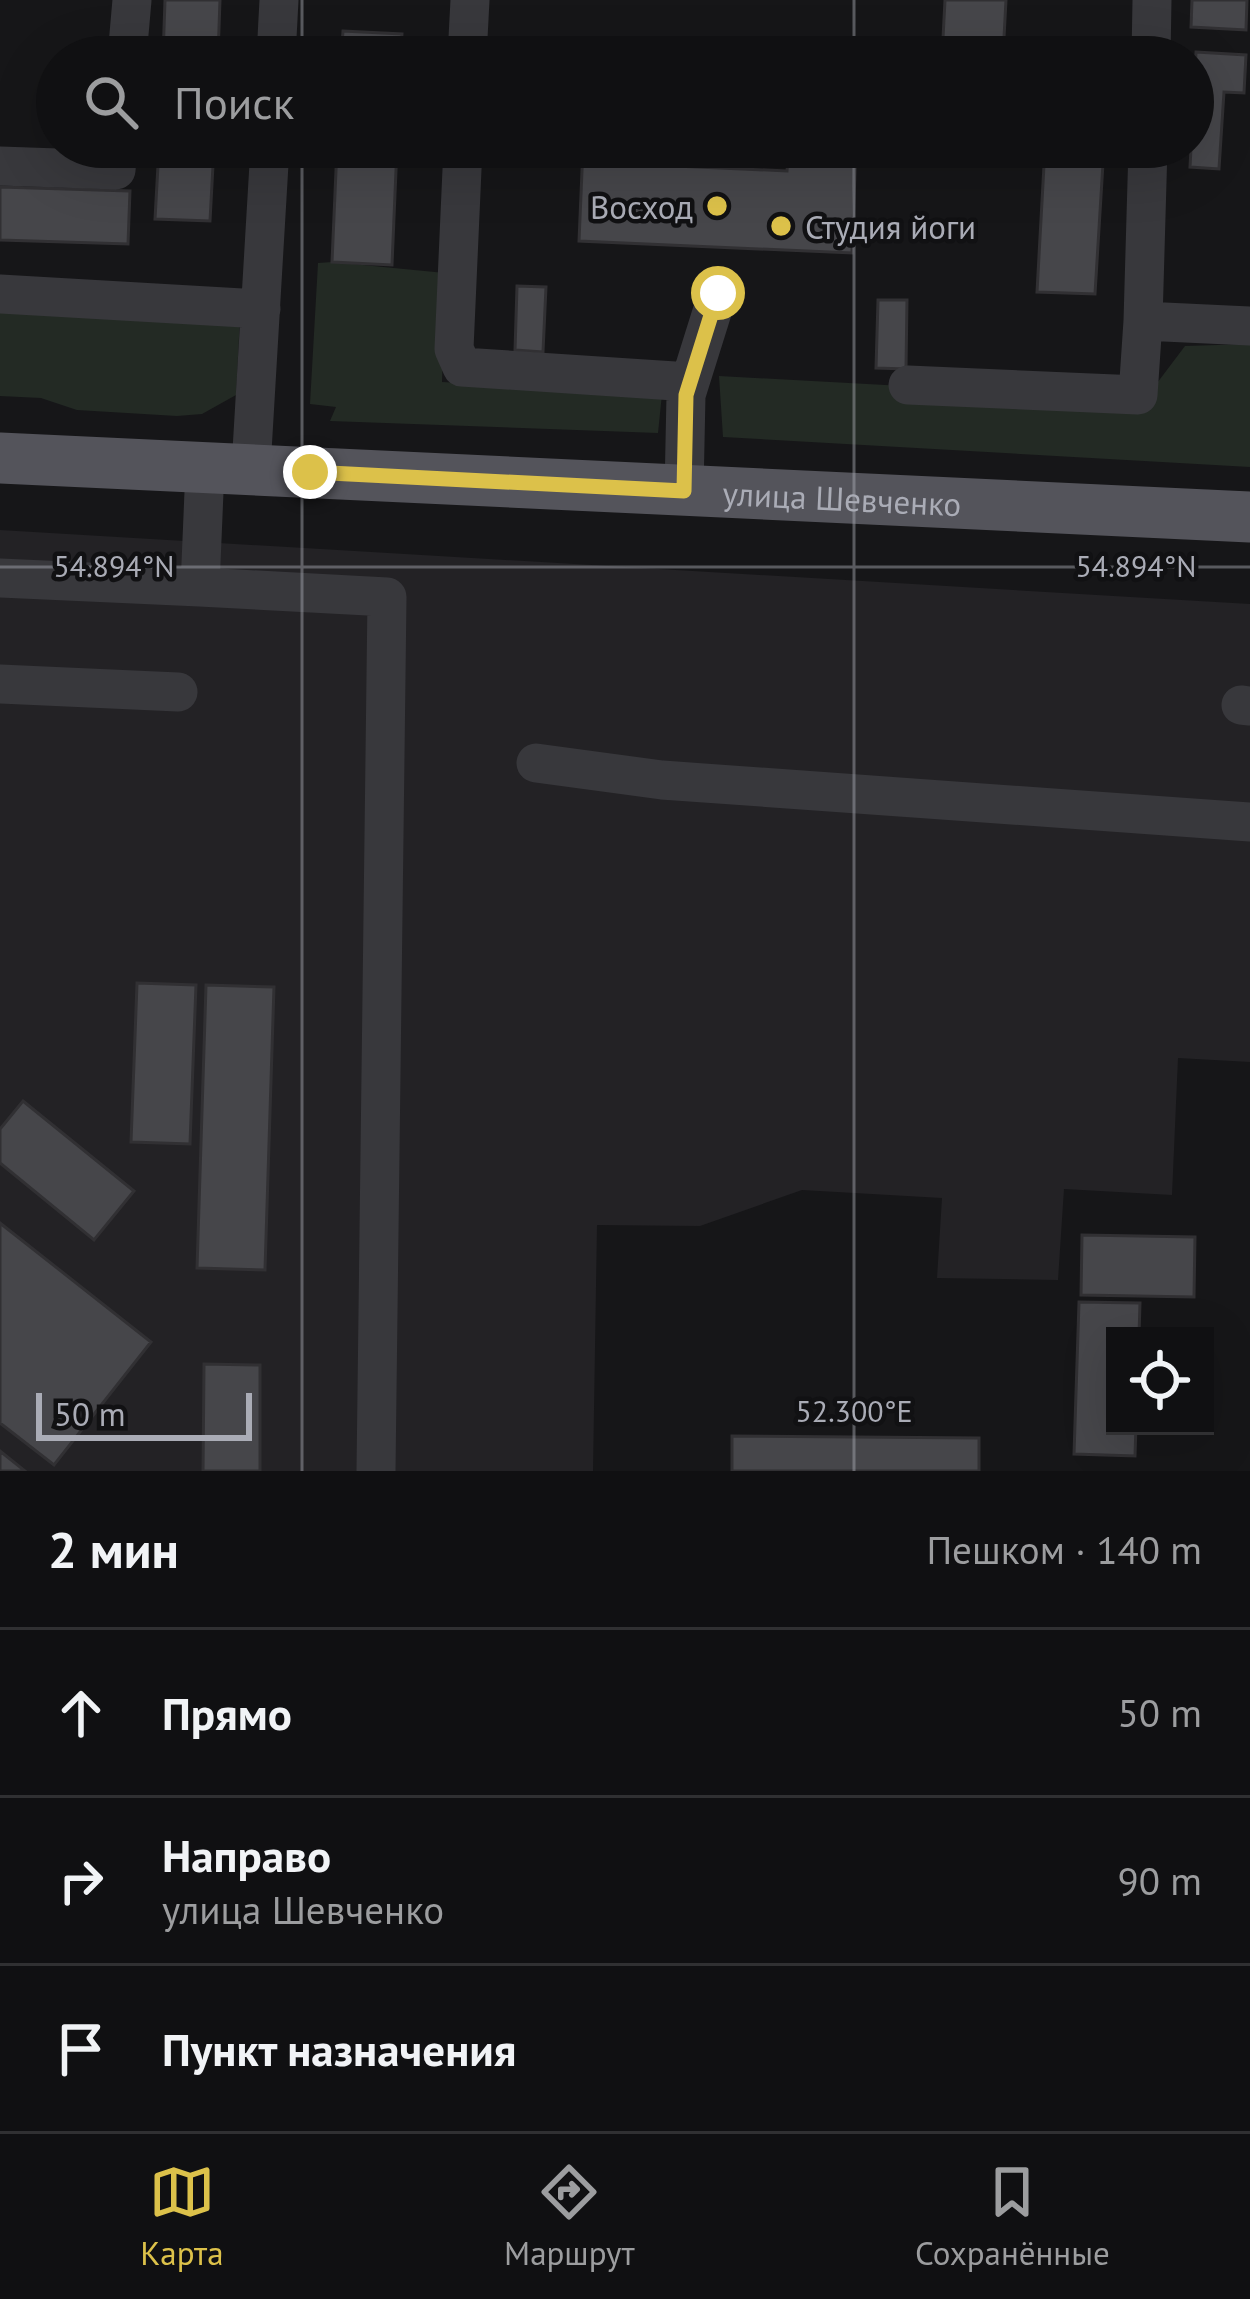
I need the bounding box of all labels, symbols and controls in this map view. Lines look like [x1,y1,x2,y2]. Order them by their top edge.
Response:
search box [36,36,1214,168]
icon: search [78,69,144,135]
text: Поиск [174,73,294,131]
place label: Восход [590,185,693,228]
marker: Восход [704,193,730,219]
place label: Студия йоги [805,205,976,248]
marker: Студия йоги [768,213,794,239]
route start [691,266,745,320]
route end [283,445,337,499]
street label: улица Шевченко [722,471,962,525]
text: 54.894°N [53,546,175,585]
text: 54.894°N [1075,546,1197,585]
map controls [1106,1327,1214,1435]
button: locate [1106,1327,1214,1435]
scale bar [36,1387,252,1440]
text: 52.300°E [796,1391,913,1430]
text: 50 m [54,1392,126,1435]
text: 2 мин [48,1516,179,1582]
text: Пешком · 140 m [926,1524,1202,1575]
icon: ahead [48,1680,114,1746]
text: Прямо [162,1684,292,1742]
text: 50 m [1117,1687,1202,1738]
text: Направо [162,1826,331,1884]
icon: right [48,1848,114,1914]
text: 90 m [1117,1855,1202,1906]
text: улица Шевченко [162,1884,444,1935]
icon: arrive [48,2016,114,2082]
text: Пункт назначения [162,2020,516,2078]
tab: Карта [140,2159,224,2274]
tab: Маршрут [504,2159,635,2274]
tab: Сохранённые [915,2159,1110,2274]

